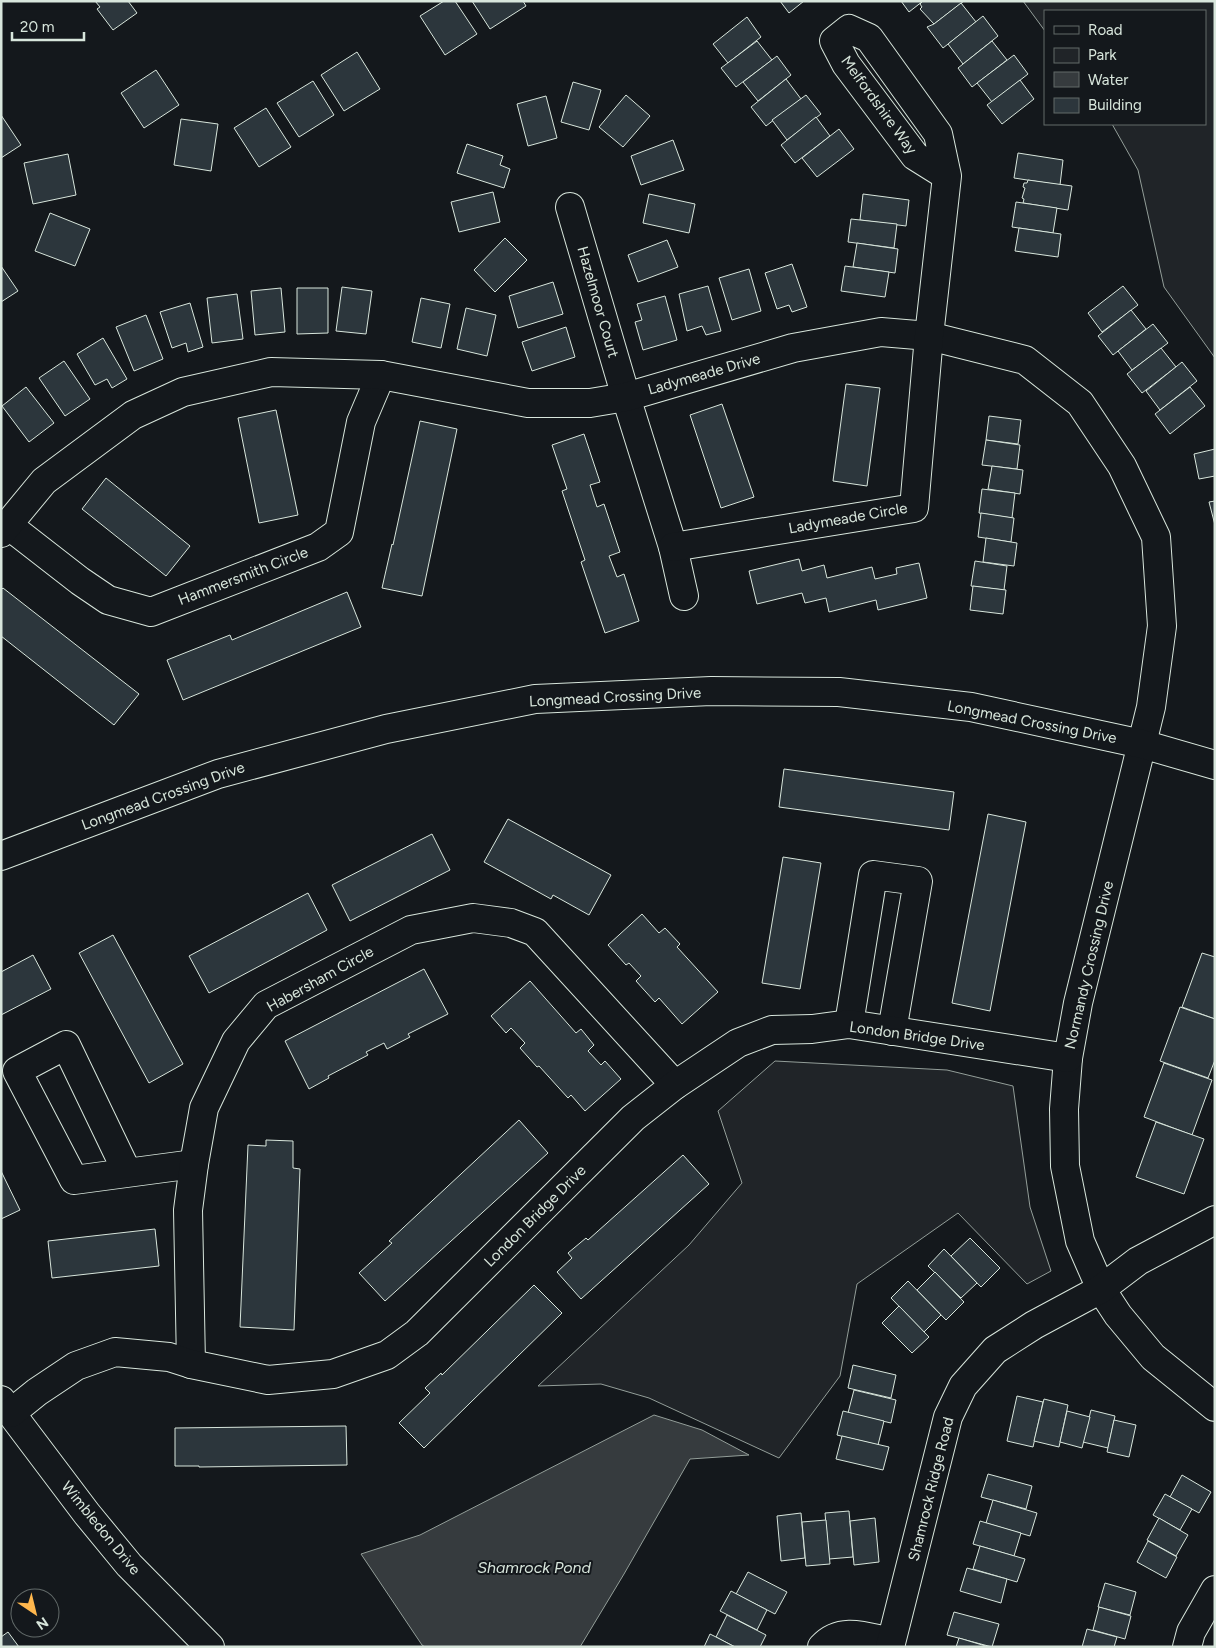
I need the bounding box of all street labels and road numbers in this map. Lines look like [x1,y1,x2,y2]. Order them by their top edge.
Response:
street label: Melfordshire Way [837,52,921,158]
street label: Hazelmoor Court [573,244,623,360]
street label: Ladymeade Drive [646,349,762,399]
street label: Ladymeade Circle [787,499,909,537]
street label: Hammersmith Circle [176,543,310,609]
street label: Longmead Crossing Drive [528,684,702,710]
street label: Longmead Crossing Drive [946,697,1118,747]
street label: Longmead Crossing Drive [79,758,247,834]
street label: Normandy Crossing Drive [1061,879,1117,1051]
street label: Habersham Circle [263,942,377,1016]
street label: London Bridge Drive [848,1018,986,1054]
street label: London Bridge Drive [480,1161,590,1271]
street label: Shamrock Ridge Road [904,1415,958,1563]
street label: Wimbledon Drive [58,1478,144,1578]

